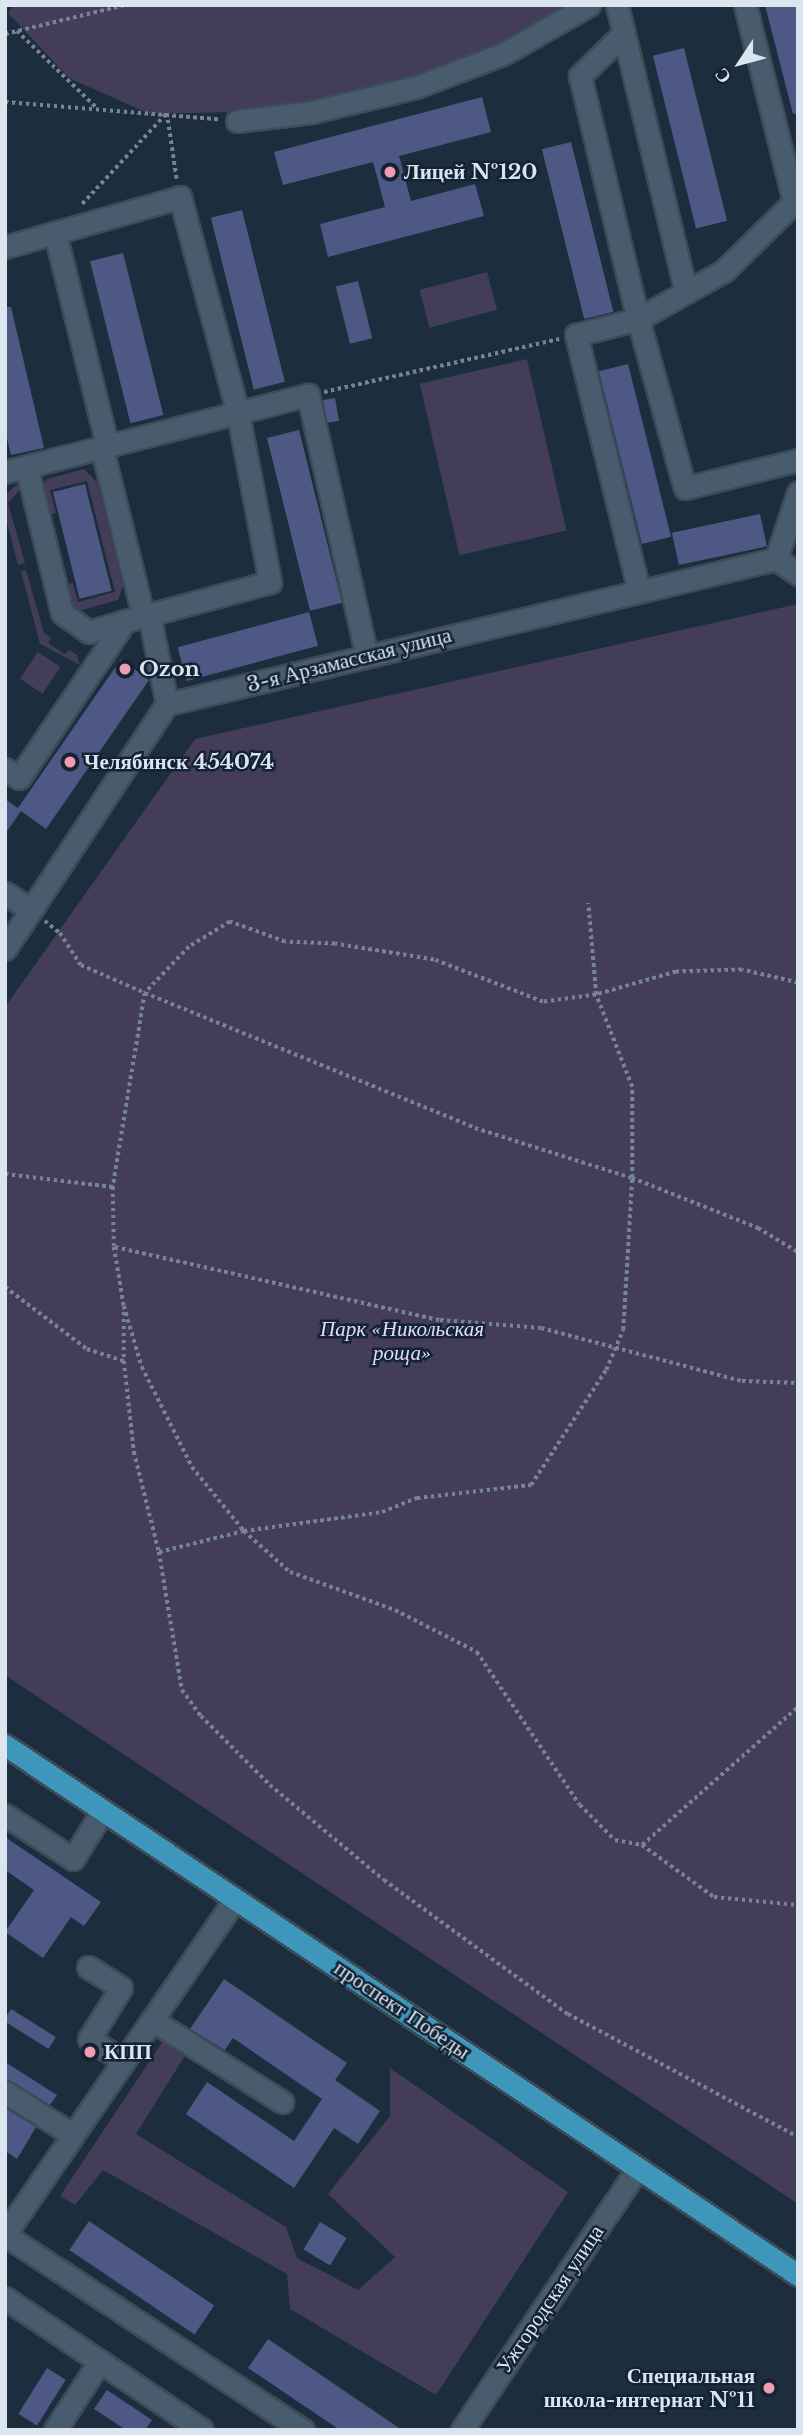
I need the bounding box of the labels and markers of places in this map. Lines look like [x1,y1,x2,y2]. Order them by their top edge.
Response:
place label: Лицей №120 [404,159,537,185]
marker: Лицей №120 [382,164,398,180]
place label: Ozon [139,656,200,682]
marker: Ozon [117,661,133,677]
place label: Челябинск 454074 [84,749,274,775]
marker: Челябинск 454074 [62,754,78,770]
place label: КПП [104,2039,152,2065]
marker: КПП [82,2044,98,2060]
place label: Специальная школа-интернат №11 [544,2363,755,2413]
marker: Специальная школа-интернат №11 [761,2380,777,2396]

